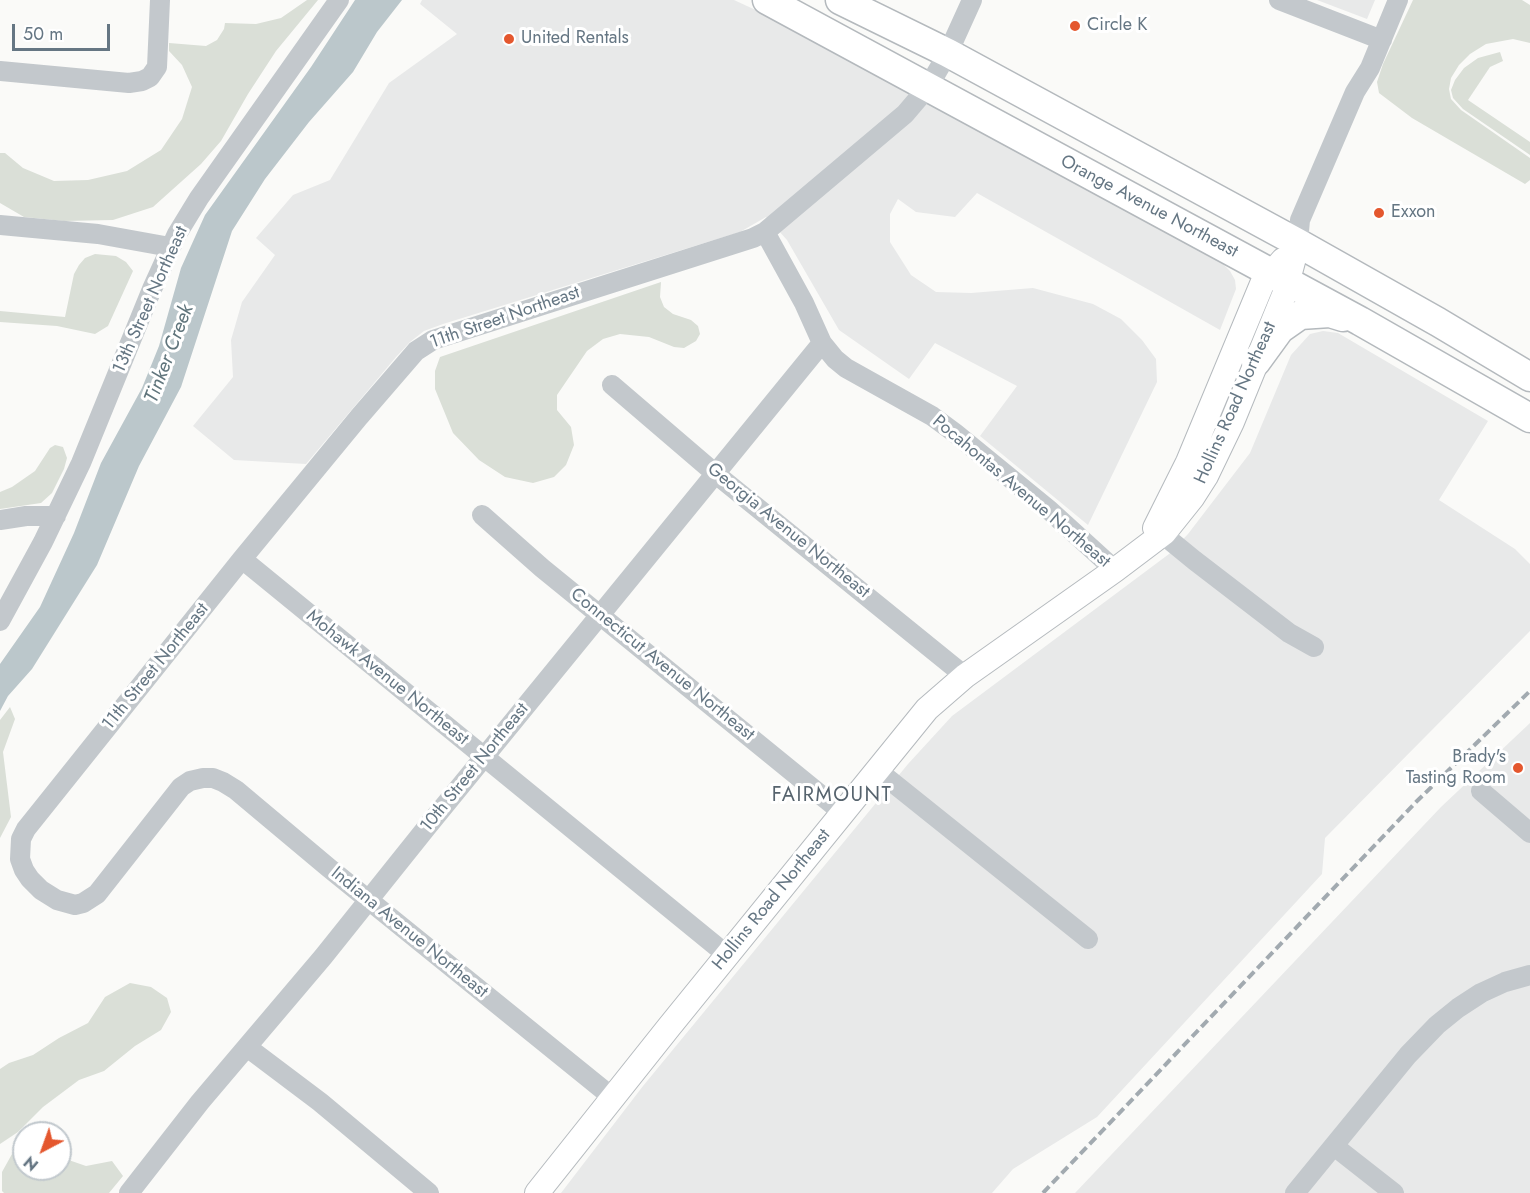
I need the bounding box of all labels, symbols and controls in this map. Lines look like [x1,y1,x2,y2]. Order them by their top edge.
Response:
scale bar [15,12,112,50]
place label: Circle K [1087,15,1147,37]
marker: Circle K [1068,19,1082,33]
text: 50 m [23,21,63,47]
place label: United Rentals [521,28,629,50]
marker: United Rentals [502,32,516,46]
street label: Orange Avenue Northeast [1056,151,1242,263]
place label: Exxon [1391,202,1436,224]
marker: Exxon [1372,206,1386,220]
street label: 13th Street Northeast [109,223,193,377]
street label: 11th Street Northeast [427,282,583,354]
water label: Tinker Creek [140,301,200,407]
street label: Hollins Road Northeast [1191,319,1281,487]
street label: Pocahontas Avenue Northeast [928,411,1114,573]
street label: Georgia Avenue Northeast [702,459,874,603]
street label: Connecticut Avenue Northeast [566,584,758,746]
street label: 11th Street Northeast [98,599,214,735]
street label: Mohawk Avenue Northeast [301,606,473,750]
street label: 10th Street Northeast [416,699,534,837]
place label: Brady's Tasting Room [1406,747,1506,789]
marker: Brady's Tasting Room [1511,761,1525,775]
district label: FAIRMOUNT [772,784,892,808]
street label: Hollins Road Northeast [708,825,836,975]
street label: Indiana Avenue Northeast [326,863,492,1003]
north arrow [12,1121,72,1181]
text: N [19,1151,44,1176]

